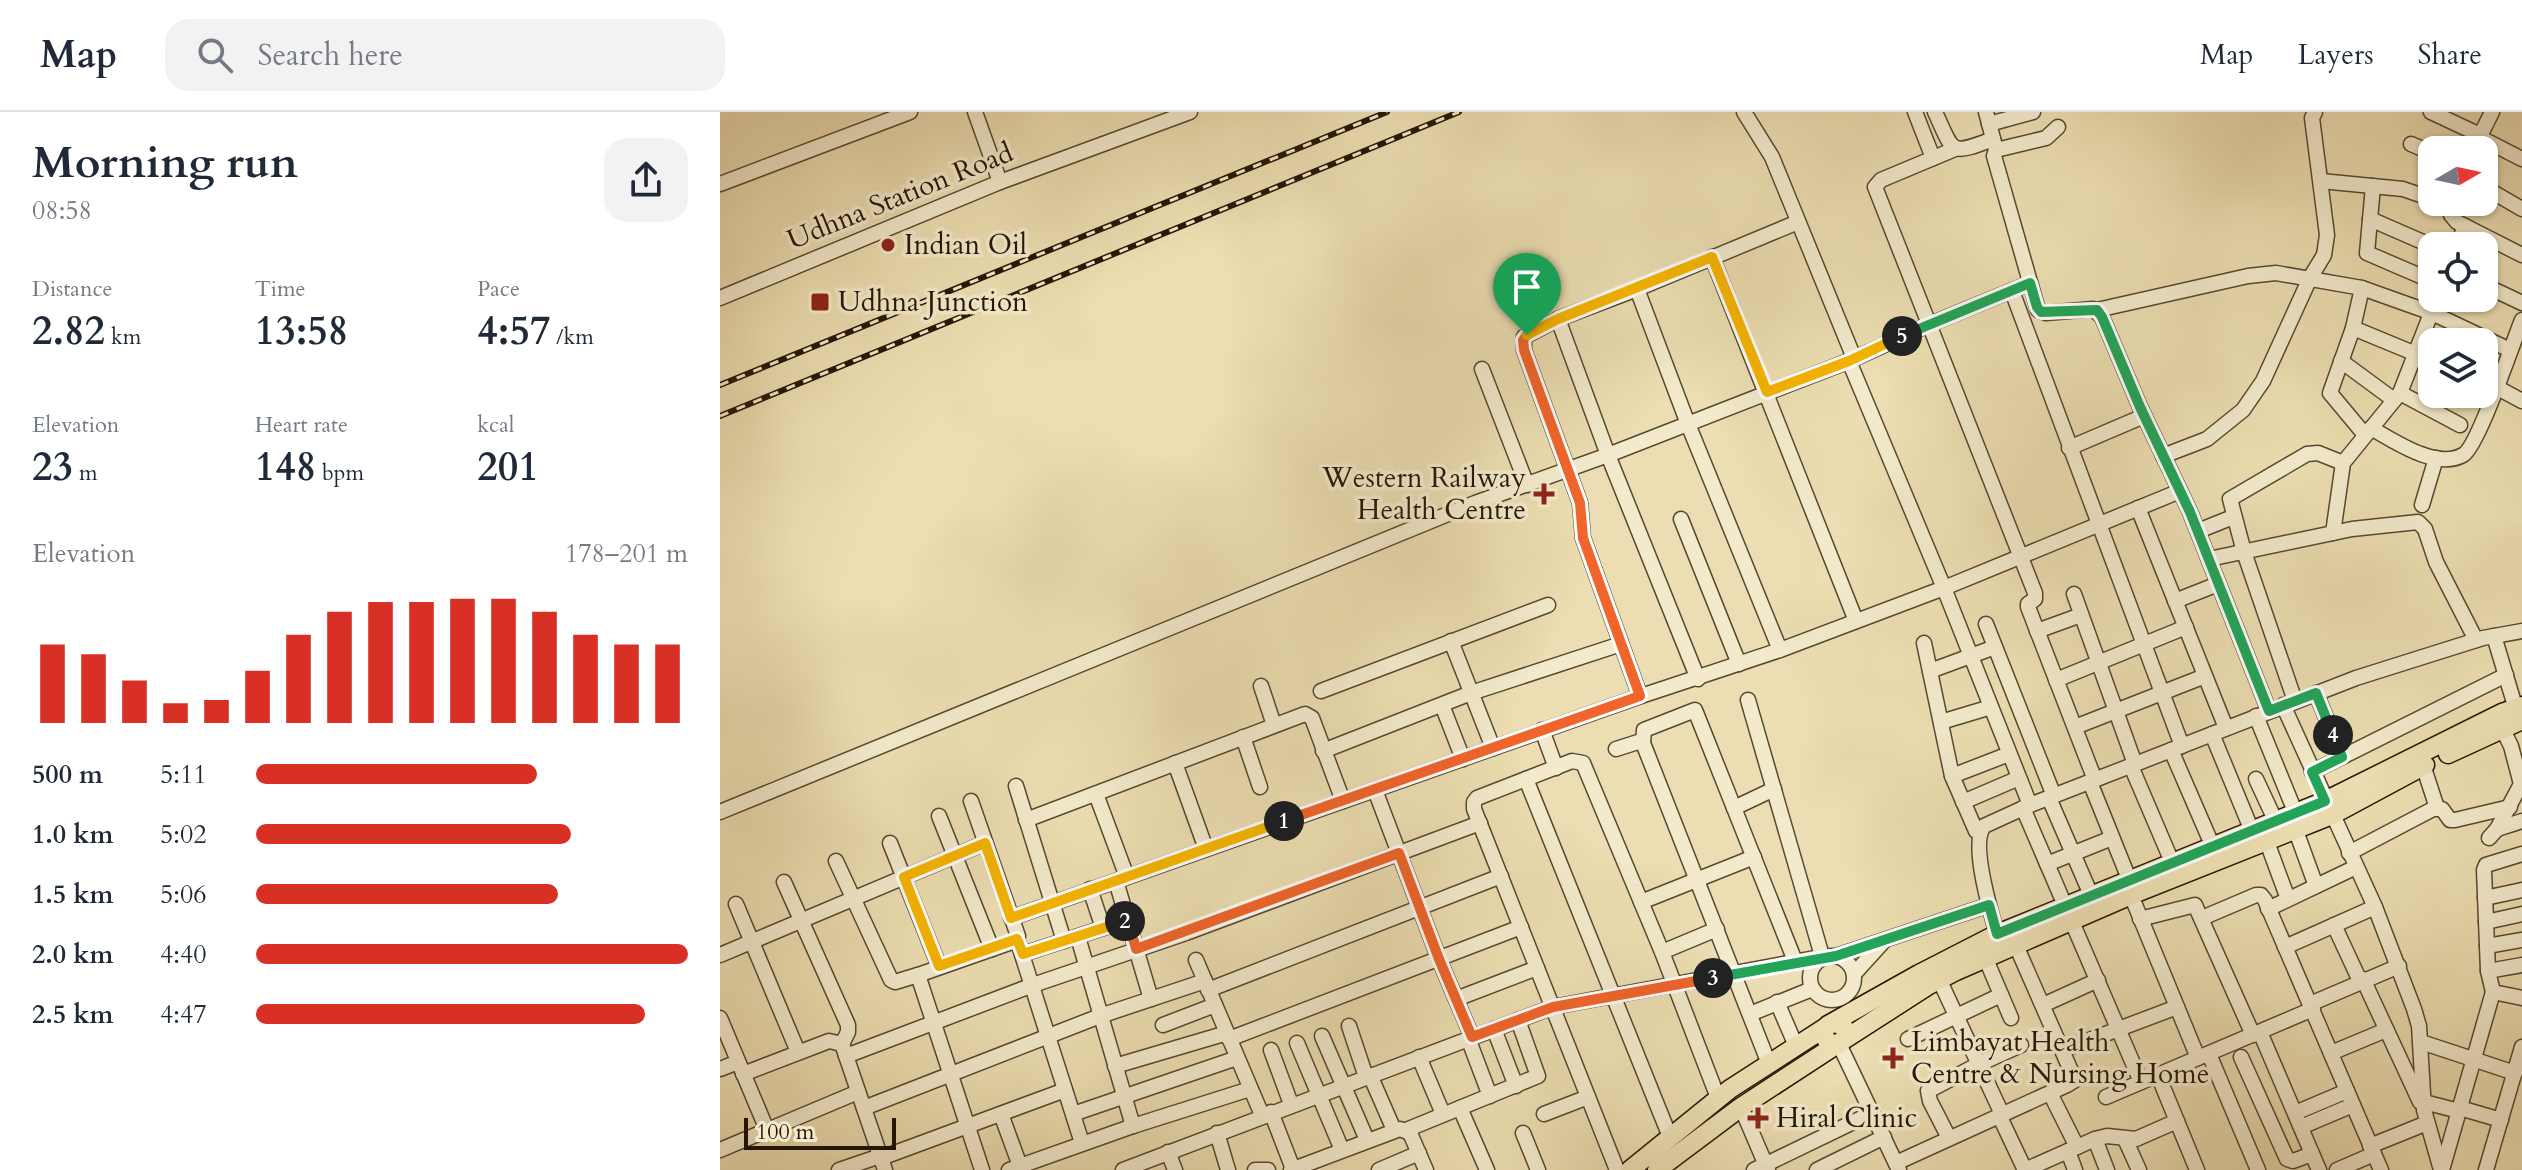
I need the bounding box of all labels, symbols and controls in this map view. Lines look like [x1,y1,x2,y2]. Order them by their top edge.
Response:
search box [165,19,725,91]
text: Map [40,29,117,81]
icon: search [193,33,237,77]
text: Search here [257,35,403,76]
text: Map [2200,36,2253,74]
text: Layers [2297,36,2374,74]
text: Share [2418,36,2482,74]
text: Morning run [32,133,298,193]
street label: Udhna Station Road [781,133,1019,259]
north arrow [2418,136,2498,216]
map controls [2418,136,2498,408]
button: share [604,138,688,222]
text: 08:58 [32,193,92,228]
place label: Indian Oil [904,226,1027,264]
button: locate [2418,232,2498,312]
marker: Indian Oil [879,236,897,254]
pin [1493,253,1561,335]
icon: arrive [1505,265,1549,309]
text: Distance [32,274,112,304]
text: Time [255,274,306,304]
text: Pace [477,274,520,304]
place label: Udhna Junction [838,283,1028,321]
marker: Udhna Junction [809,291,831,313]
text: 2.82 [32,304,105,359]
text: 13:58 [255,304,348,359]
text: 4:57 [477,304,550,359]
pin: 5 [1882,316,1922,356]
text: 5 [1896,321,1908,351]
text: km [105,322,141,352]
text: /km [550,322,594,352]
button: layers [2418,328,2498,408]
text: Elevation [32,410,119,440]
text: Heart rate [255,410,348,440]
text: kcal [477,410,514,440]
text: 23 [32,440,73,495]
text: 148 [255,440,316,495]
text: 201 [477,440,539,495]
text: m [73,458,98,488]
text: bpm [316,458,364,488]
place label: Western Railway Health Centre [1321,459,1526,529]
marker: Western Railway Health Centre [1533,483,1555,505]
text: Elevation [32,536,135,571]
text: 178–201 m [565,536,688,571]
pin: 4 [2313,715,2353,755]
text: 4 [2327,720,2339,750]
text: 500 m [32,757,103,792]
text: 5:11 [160,757,207,792]
pin: 1 [1264,801,1304,841]
text: 1 [1278,806,1290,836]
text: 1.0 km [32,817,113,852]
text: 5:02 [160,817,207,852]
text: 1.5 km [32,877,113,912]
text: 5:06 [160,877,207,912]
pin: 2 [1105,901,1145,941]
text: 2 [1119,906,1131,936]
text: 2.0 km [32,937,113,972]
text: 4:40 [160,937,207,972]
pin: 3 [1693,958,1733,998]
text: 3 [1707,963,1719,993]
text: 2.5 km [32,997,113,1032]
text: 4:47 [160,997,207,1032]
place label: Limbayat Health Centre & Nursing Home [1911,1023,2209,1093]
marker: Limbayat Health Centre & Nursing Home [1882,1047,1904,1069]
place label: Hiral Clinic [1776,1099,1917,1137]
marker: Hiral Clinic [1747,1107,1769,1129]
scale bar [744,1114,896,1150]
text: 100 m [756,1117,814,1147]

